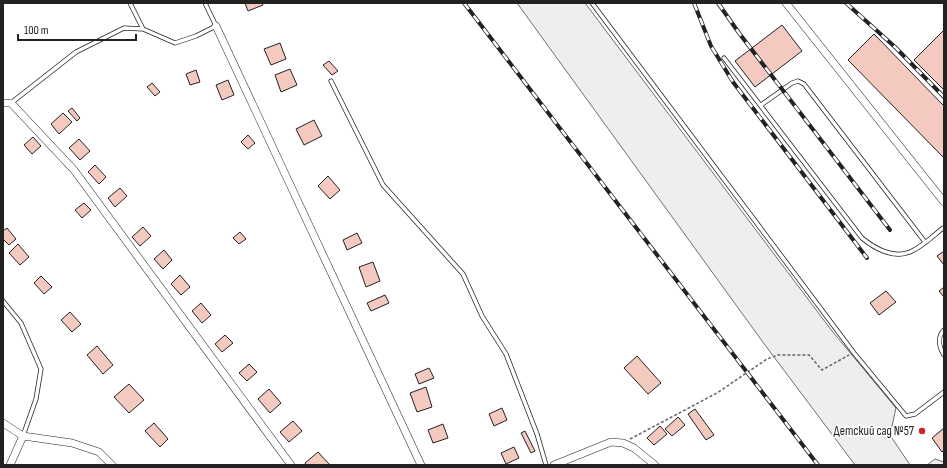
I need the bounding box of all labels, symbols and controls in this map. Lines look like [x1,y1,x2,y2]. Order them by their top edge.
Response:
scale bar [18,16,136,42]
text: 100 m [24,23,49,38]
place label: Детский сад №57 [834,423,915,439]
marker: Детский сад №57 [917,426,927,436]

